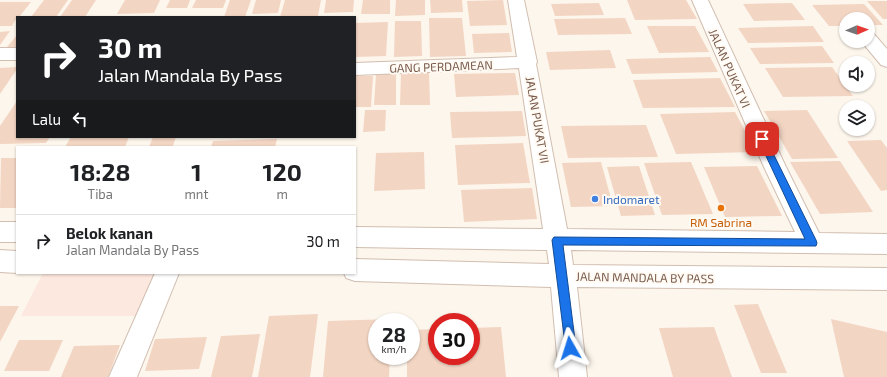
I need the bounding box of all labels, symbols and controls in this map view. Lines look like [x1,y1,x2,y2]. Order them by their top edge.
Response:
north arrow [839,12,875,48]
map controls [839,12,875,136]
street label: JALAN PUKAT VI [706,26,754,110]
text: 30 m [98,30,162,64]
icon: right [32,32,84,84]
button: sound [839,56,875,92]
street label: GANG PERDAMEAN [389,57,493,75]
text: Jalan Mandala By Pass [98,64,282,86]
street label: JALAN PUKAT VII [523,75,553,165]
button: layers [839,100,875,136]
icon: left [69,108,91,130]
text: Lalu [32,110,61,128]
pin [745,122,779,156]
icon: arrive [751,128,773,150]
text: 18:28 [70,157,130,186]
text: 1 [191,157,202,186]
text: 120 [262,157,302,186]
text: Tiba [88,186,113,202]
text: mnt [184,186,208,202]
text: m [276,186,288,202]
place label: Indomaret [603,192,660,206]
marker: Indomaret [590,194,600,204]
marker: RM Sabrina [716,203,726,213]
place label: RM Sabrina [690,215,752,229]
text: Belok kanan [66,224,153,242]
icon: right [32,230,54,252]
text: 30 m [306,232,340,250]
text: Jalan Mandala By Pass [66,242,199,258]
street label: JALAN MANDALA BY PASS [576,269,714,285]
speed limit sign: 30 [428,313,480,365]
text: 28 [382,322,406,346]
position arrow [549,327,591,369]
text: km/h [382,343,406,355]

